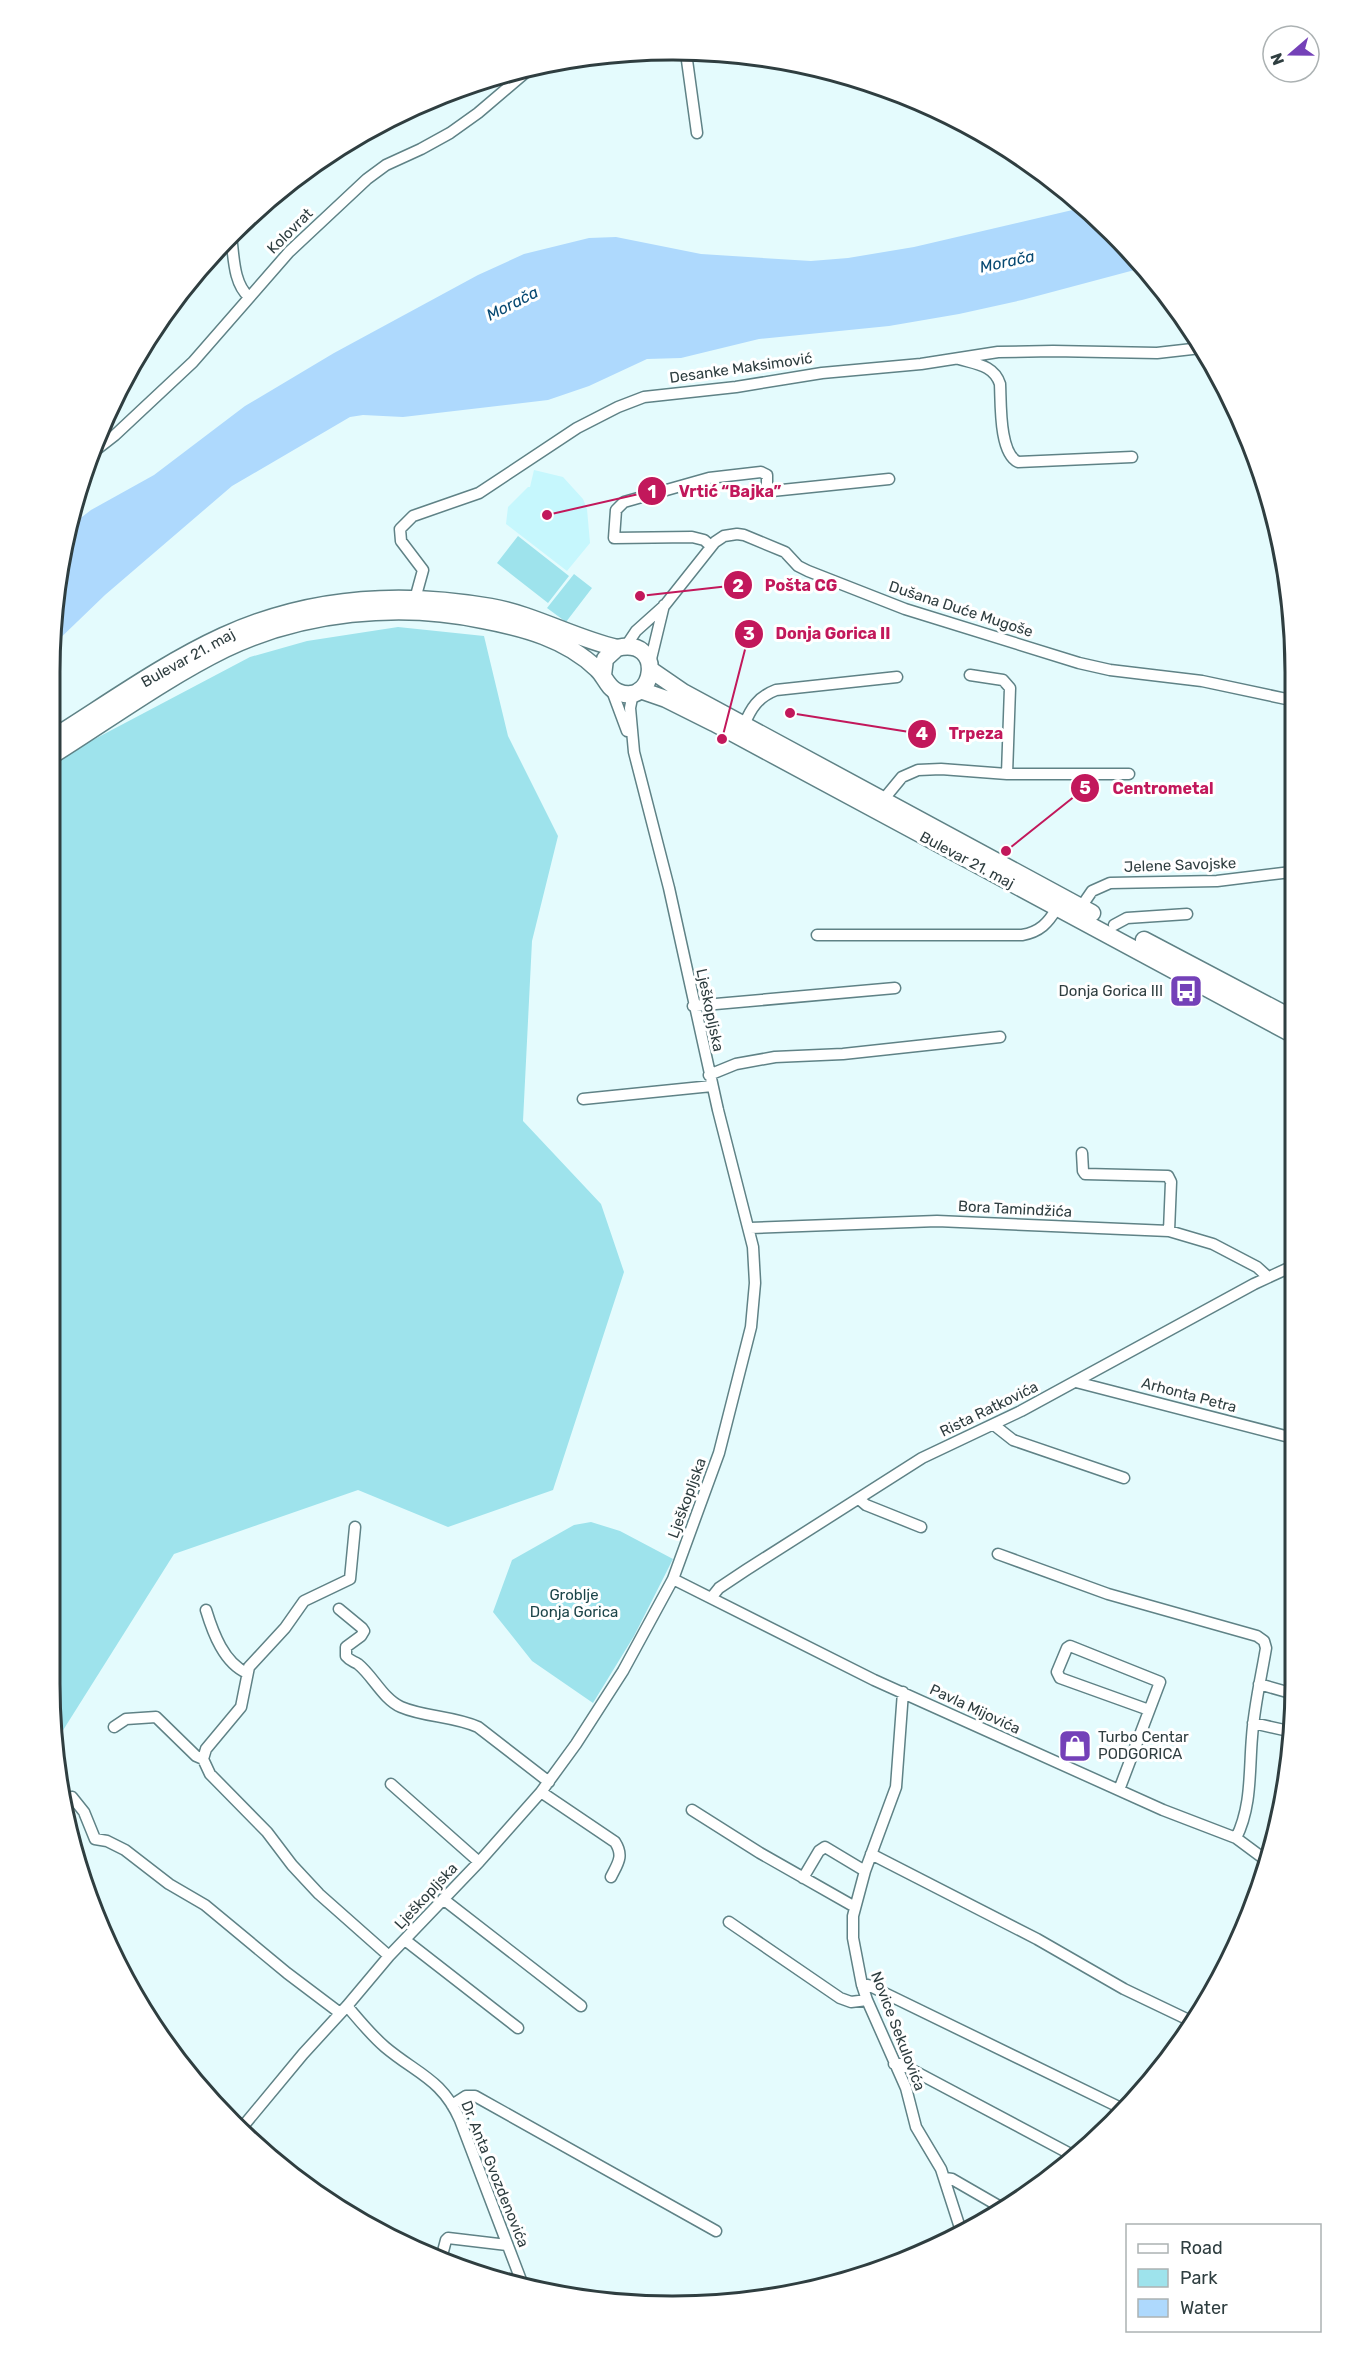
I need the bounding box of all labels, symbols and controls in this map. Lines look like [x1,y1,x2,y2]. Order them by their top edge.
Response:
north arrow [1261,24,1321,84]
text: N [1266,50,1288,68]
street label: Kolovrat [263,204,317,258]
water label: Morača [978,246,1036,277]
water label: Morača [483,282,541,325]
street label: Desanke Maksimović [668,349,814,387]
callout: Vrtić “Bajka” [637,474,794,508]
text: 1 [648,481,656,503]
text: Vrtić “Bajka” [679,482,782,501]
callout: Pošta CG [723,568,850,602]
text: 2 [732,575,744,597]
text: Pošta CG [765,576,837,595]
street label: Dušana Duće Mugoše [887,577,1035,641]
callout: Donja Gorica II [734,617,903,651]
text: 3 [743,623,755,645]
text: Donja Gorica II [775,624,891,643]
street label: Bulevar 21. maj [138,625,238,691]
callout: Trpeza [907,717,1015,751]
text: 4 [916,723,928,745]
text: Trpeza [949,724,1003,743]
callout: Centrometal [1070,771,1225,805]
text: 5 [1079,777,1091,799]
text: Centrometal [1112,779,1214,798]
street label: Bulevar 21. maj [917,828,1017,892]
street label: Jelene Savojske [1123,854,1237,876]
street label: Lješkopljska [692,967,728,1053]
bus stop icon: Donja Gorica III [1168,973,1204,1009]
place label: Donja Gorica III [1059,982,1163,1000]
street label: Bora Tamindžića [958,1197,1072,1221]
street label: Arhonta Petra [1139,1374,1239,1416]
street label: Rista Ratkovića [937,1377,1041,1441]
street label: Lješkopljska [664,1455,710,1541]
park label: Groblje Donja Gorica [530,1586,618,1621]
street label: Pavla Mijovića [927,1680,1023,1738]
shop icon: Turbo Centar PODGORICA [1057,1728,1093,1764]
place label: Turbo Centar PODGORICA [1098,1728,1189,1763]
street label: Lješkopljska [391,1859,461,1933]
street label: Novice Sekulovića [867,1969,929,2093]
street label: Dr. Anta Gvozdenovića [457,2098,533,2250]
legend [1126,2224,1321,2332]
text: Road [1180,2237,1223,2259]
text: Park [1180,2267,1218,2289]
text: Water [1180,2297,1228,2319]

